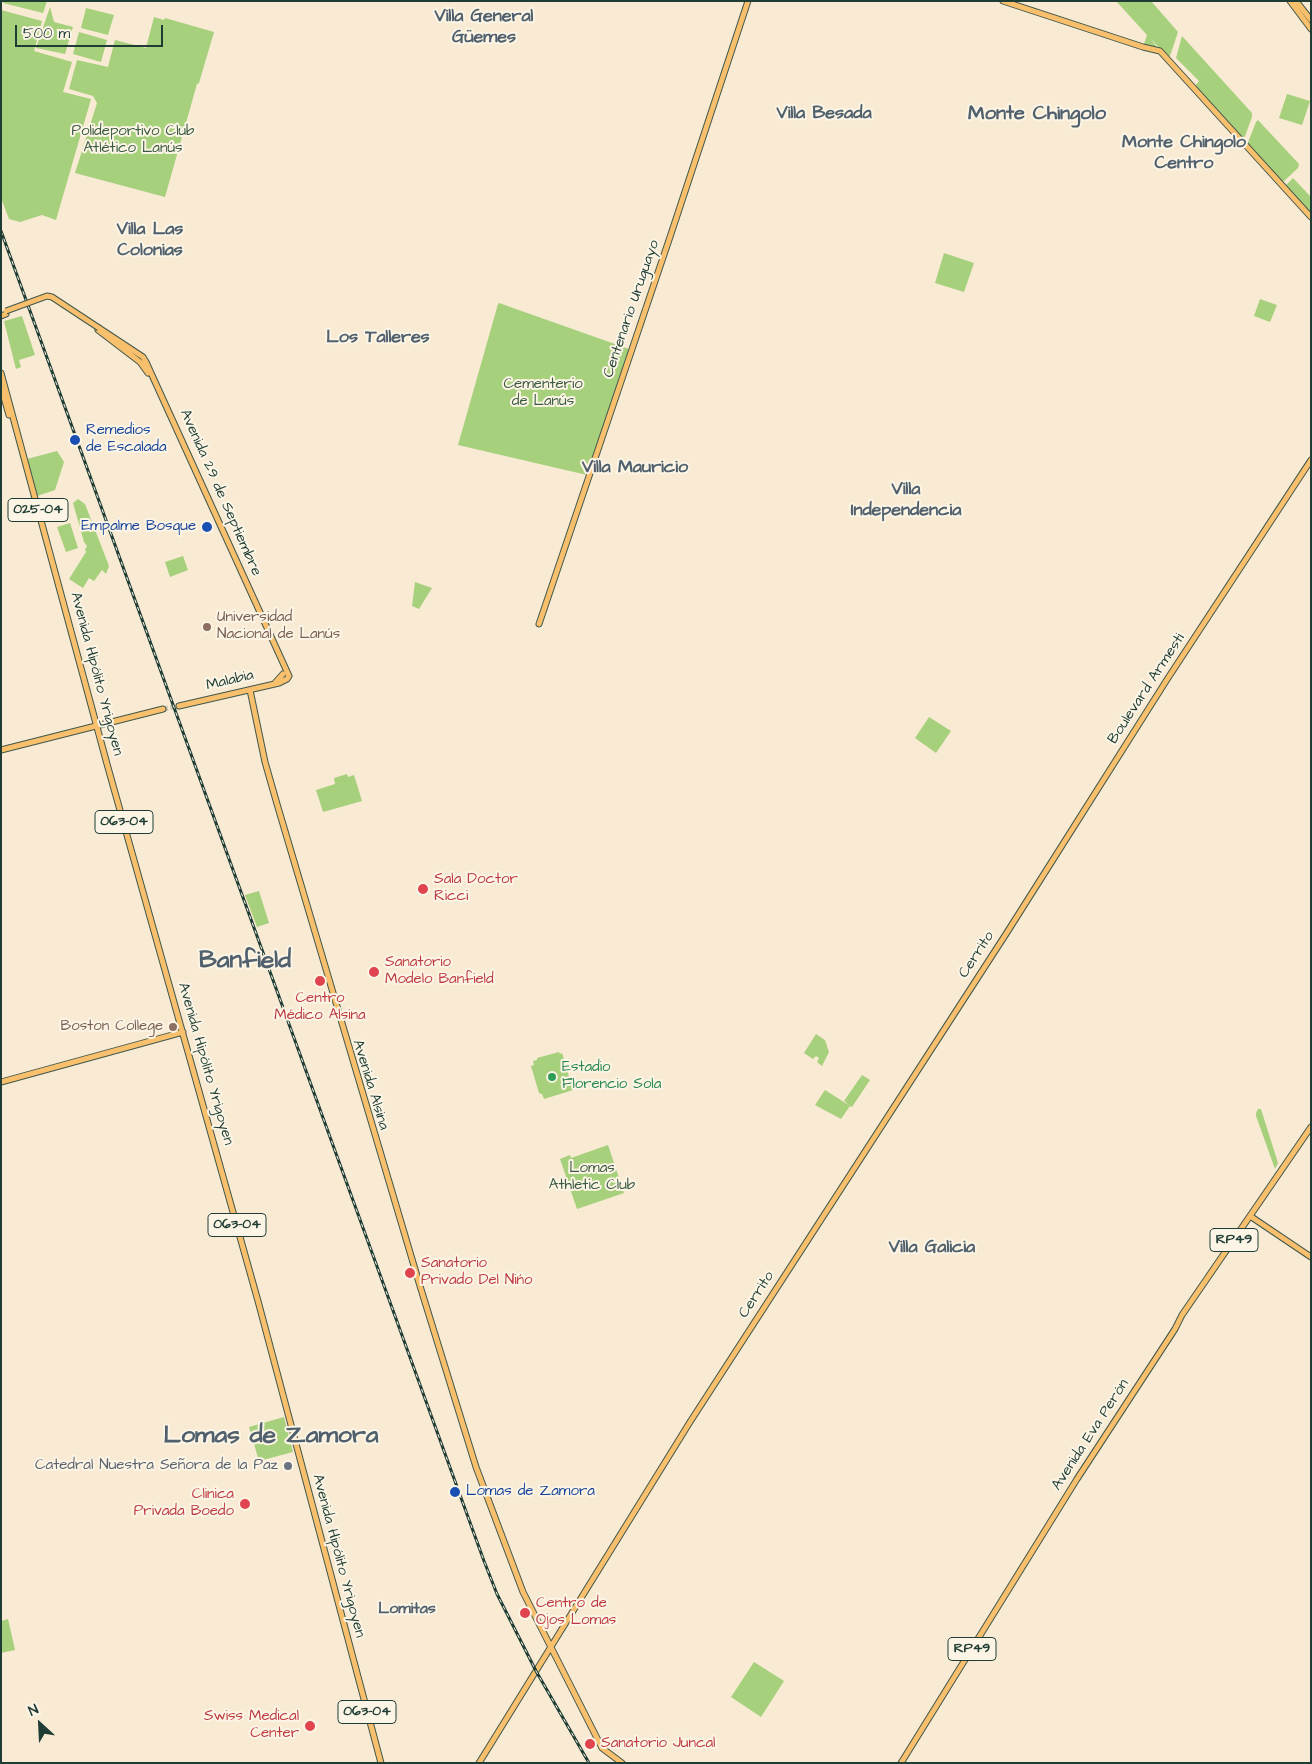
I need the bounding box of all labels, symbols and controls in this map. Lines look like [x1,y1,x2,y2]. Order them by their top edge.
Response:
district label: Villa General Güemes [435,6,533,48]
scale bar [18,15,165,47]
text: 500 m [23,23,70,44]
district label: Villa Besada [776,103,872,125]
district label: Monte Chingolo [968,103,1106,127]
park label: Polideportivo Club Atlético Lanús [71,123,195,158]
district label: Monte Chingolo Centro [1122,132,1246,174]
district label: Villa Las Colonias [117,219,183,262]
street label: Centenario Uruguayo [600,238,664,380]
district label: Los Talleres [326,327,430,349]
park label: Cementerio de Lanús [503,376,583,411]
street label: Avenida 29 de Septiembre [175,407,265,579]
place label: Remedios de Escalada [86,422,167,457]
marker: Remedios de Escalada [68,433,82,447]
district label: Villa Mauricio [582,457,688,479]
district label: Villa Independencia [851,479,961,522]
road number: 025-04 [8,498,68,522]
place label: Empalme Bosque [81,518,196,536]
marker: Empalme Bosque [200,520,214,534]
street label: Avenida Hipólito Yrigoyen [66,590,126,758]
place label: Universidad Nacional de Lanús [217,609,340,644]
marker: Universidad Nacional de Lanús [201,621,213,633]
street label: Boulevard Armesti [1105,630,1189,748]
street label: Malabia [204,667,256,695]
road number: 063-04 [95,810,153,834]
place label: Sala Doctor Ricci [434,871,518,906]
marker: Sala Doctor Ricci [416,882,430,896]
street label: Cerrito [955,928,999,982]
district label: Banfield [199,947,291,977]
place label: Sanatorio Modelo Banfield [385,954,494,989]
marker: Sanatorio Modelo Banfield [367,965,381,979]
marker: Centro Médico Alsina [313,974,327,988]
street label: Avenida Hipólito Yrigoyen [173,981,237,1147]
place label: Centro Médico Alsina [274,990,366,1025]
place label: Boston College [61,1018,163,1036]
marker: Boston College [167,1021,179,1033]
street label: Avenida Alsina [348,1038,392,1132]
place label: Estadio Florencio Sola [562,1059,661,1094]
marker: Estadio Florencio Sola [546,1071,558,1083]
park label: Lomas Athletic Club [549,1160,635,1195]
road number: 063-04 [208,1214,266,1236]
road number: RP49 [1210,1228,1258,1252]
district label: Villa Galicia [889,1237,975,1259]
place label: Sanatorio Privado Del Nińo [421,1255,532,1290]
marker: Sanatorio Privado Del Nińo [403,1266,417,1280]
street label: Cerrito [735,1268,779,1322]
street label: Avenida Eva Perón [1048,1376,1134,1494]
district label: Lomas de Zamora [164,1422,378,1452]
place label: Catedral Nuestra Señora de la Paz [35,1457,278,1475]
marker: Catedral Nuestra Señora de la Paz [282,1460,294,1472]
street label: Avenida Hipólito Yrigoyen [308,1472,368,1640]
place label: Lomas de Zamora [466,1483,595,1501]
marker: Lomas de Zamora [448,1485,462,1499]
place label: Clinica Privada Boedo [134,1486,234,1521]
marker: Clinica Privada Boedo [238,1497,252,1511]
place label: Centro de Ojos Lomas [536,1595,616,1630]
district label: Lomitas [378,1600,436,1620]
marker: Centro de Ojos Lomas [518,1606,532,1620]
road number: RP49 [948,1638,996,1660]
north arrow [15,1699,65,1749]
text: N [25,1699,42,1721]
road number: 063-04 [338,1700,396,1724]
place label: Swiss Medical Center [204,1708,299,1743]
marker: Swiss Medical Center [303,1719,317,1733]
place label: Sanatorio Juncal [601,1735,715,1753]
marker: Sanatorio Juncal [583,1737,597,1751]

